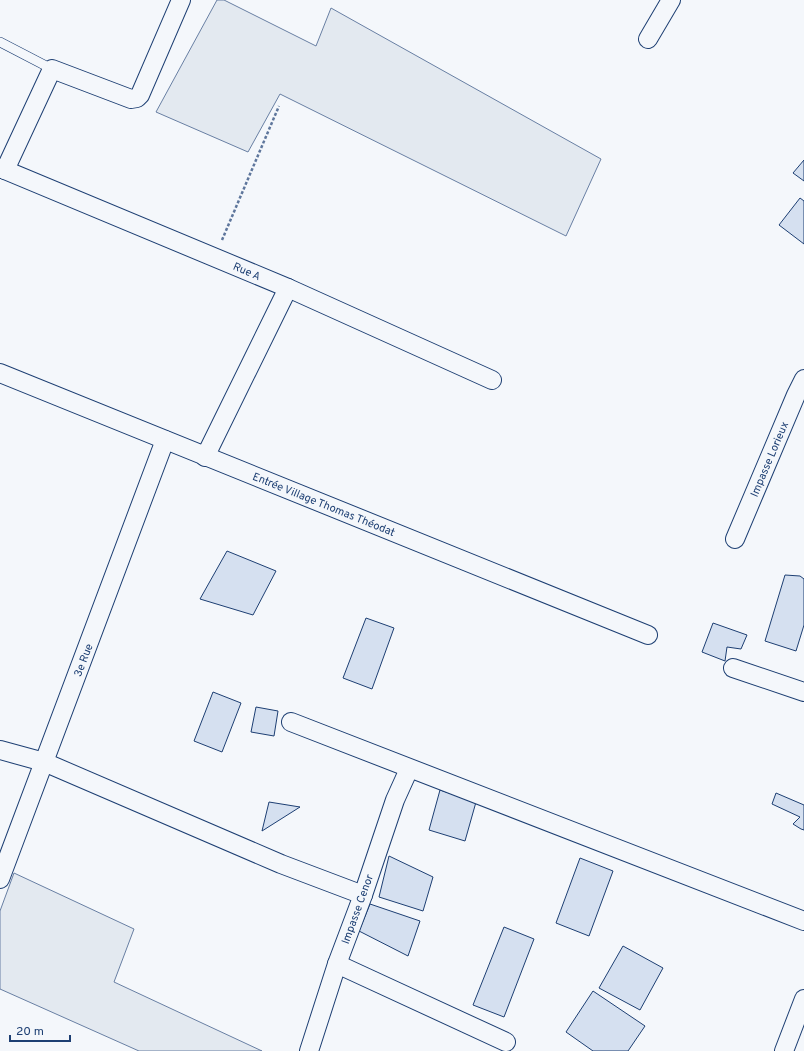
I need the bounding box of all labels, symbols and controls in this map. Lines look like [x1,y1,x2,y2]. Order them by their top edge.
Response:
street label: Rue A [231,260,263,284]
street label: Impasse Lorieux [748,419,792,499]
street label: Entrée Village Thomas Théodat [250,470,397,540]
street label: 3e Rue [71,642,97,679]
street label: Impasse Cenor [339,872,377,946]
scale bar [10,1017,70,1043]
text: 20 m [16,1024,44,1040]

